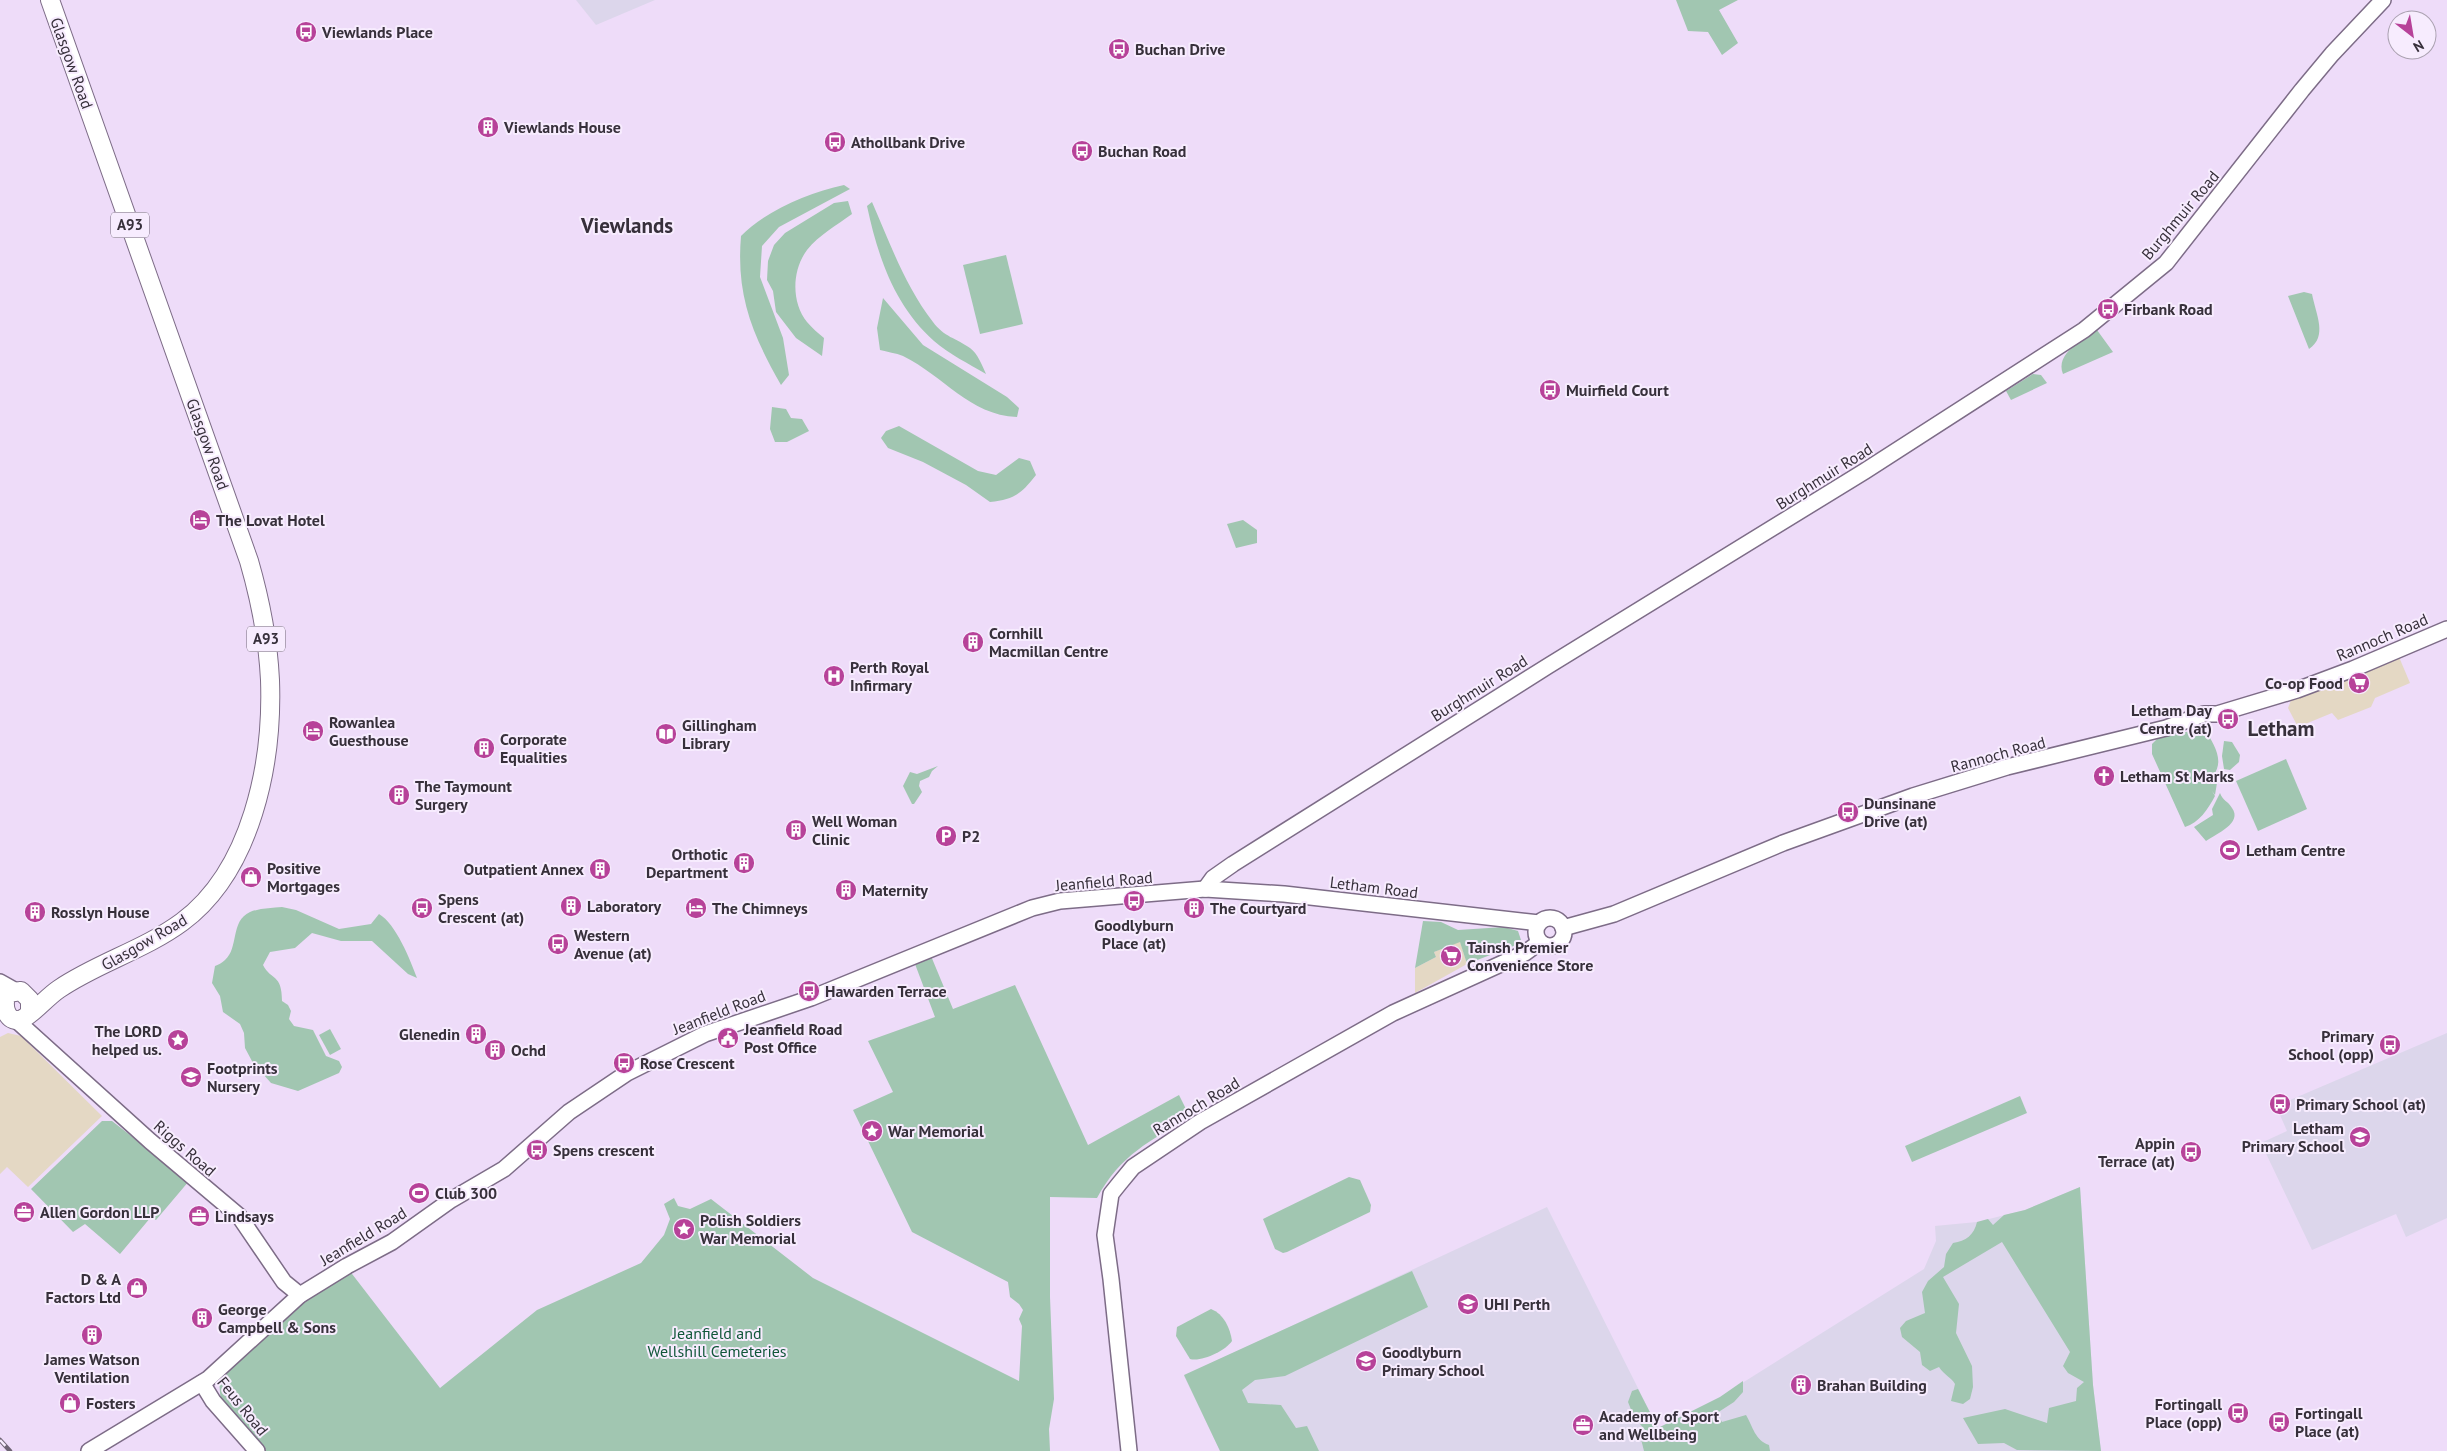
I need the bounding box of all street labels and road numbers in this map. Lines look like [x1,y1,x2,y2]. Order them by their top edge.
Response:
street label: Glasgow Road [46,15,98,111]
street label: Burghmuir Road [2137,166,2223,264]
road number: A93 [111,212,149,238]
street label: Glasgow Road [182,396,234,492]
street label: Burghmuir Road [1772,438,1876,514]
street label: Rannoch Road [2333,609,2431,665]
road number: A93 [247,626,285,652]
street label: Burghmuir Road [1427,650,1531,726]
street label: Rannoch Road [1948,732,2048,776]
street label: Jeanfield Road [1053,867,1154,895]
street label: Letham Road [1329,872,1419,902]
street label: Glasgow Road [98,909,190,975]
street label: Jeanfield Road [669,985,768,1039]
street label: Rannoch Road [1149,1072,1243,1140]
street label: Riggs Road [150,1116,220,1180]
street label: Jeanfield Road [315,1202,410,1270]
street label: Feus Road [213,1373,273,1439]

